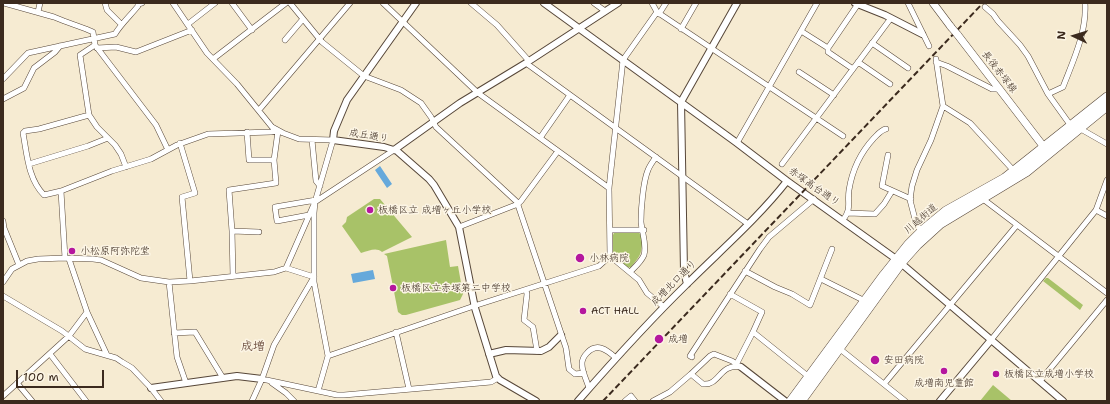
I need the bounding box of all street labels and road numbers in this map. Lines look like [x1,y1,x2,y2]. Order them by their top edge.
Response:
street label: 長後赤塚線 [979,49,1019,95]
street label: 成丘通り [348,127,390,145]
street label: 赤塚高台通り [786,165,842,209]
street label: 川越街道 [902,201,940,237]
street label: 成増北口通り [649,258,699,308]

